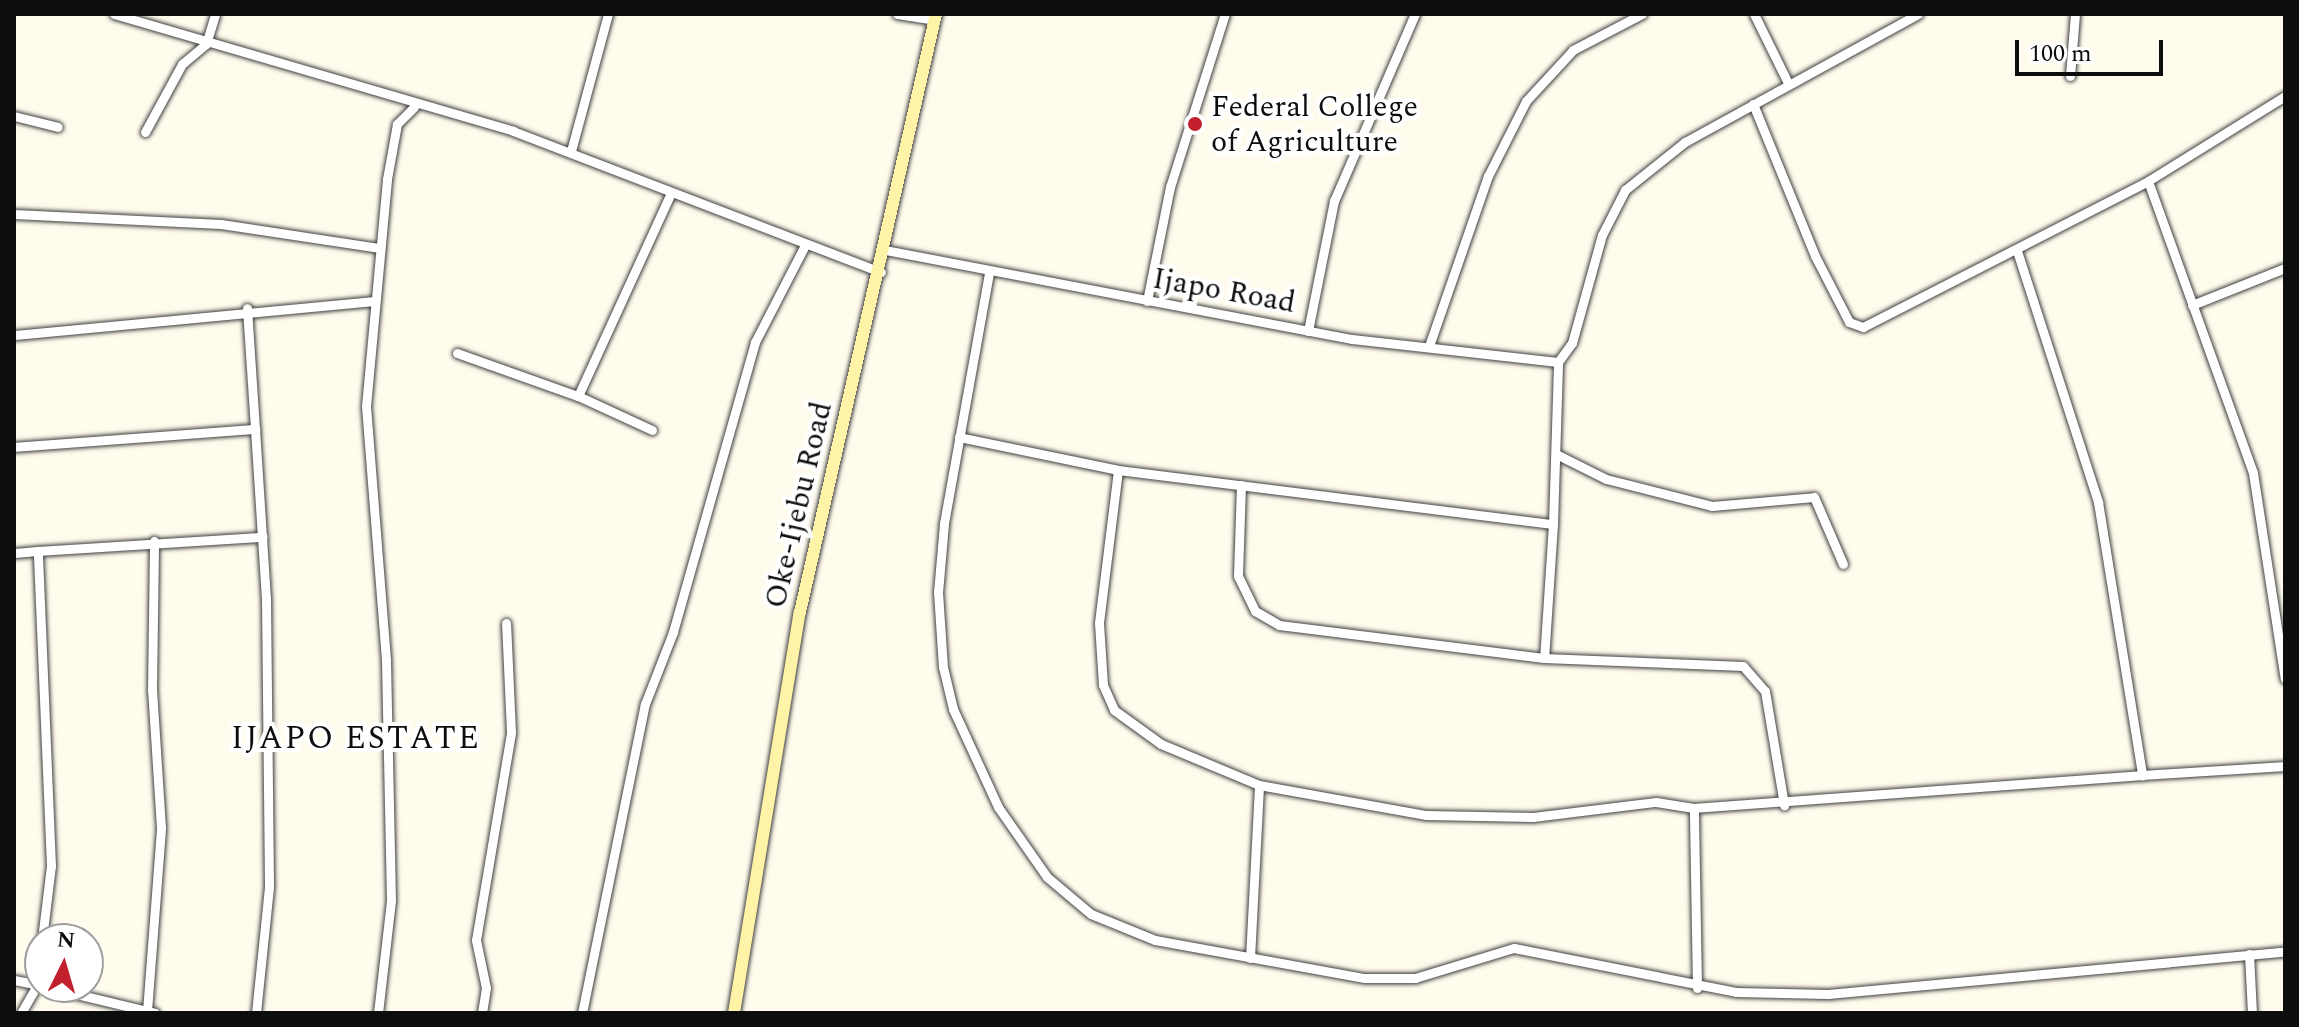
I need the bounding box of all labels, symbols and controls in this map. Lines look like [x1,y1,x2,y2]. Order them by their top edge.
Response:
scale bar [2019,24,2167,74]
text: 100 m [2029,36,2092,72]
place label: Federal College of Agriculture [1211,89,1418,160]
marker: Federal College of Agriculture [1186,115,1204,133]
street label: Ijapo Road [1150,261,1298,321]
street label: Oke-Ijebu Road [758,398,840,612]
district label: IJAPO ESTATE [231,720,481,758]
north arrow [24,923,104,1003]
text: N [56,923,76,958]

